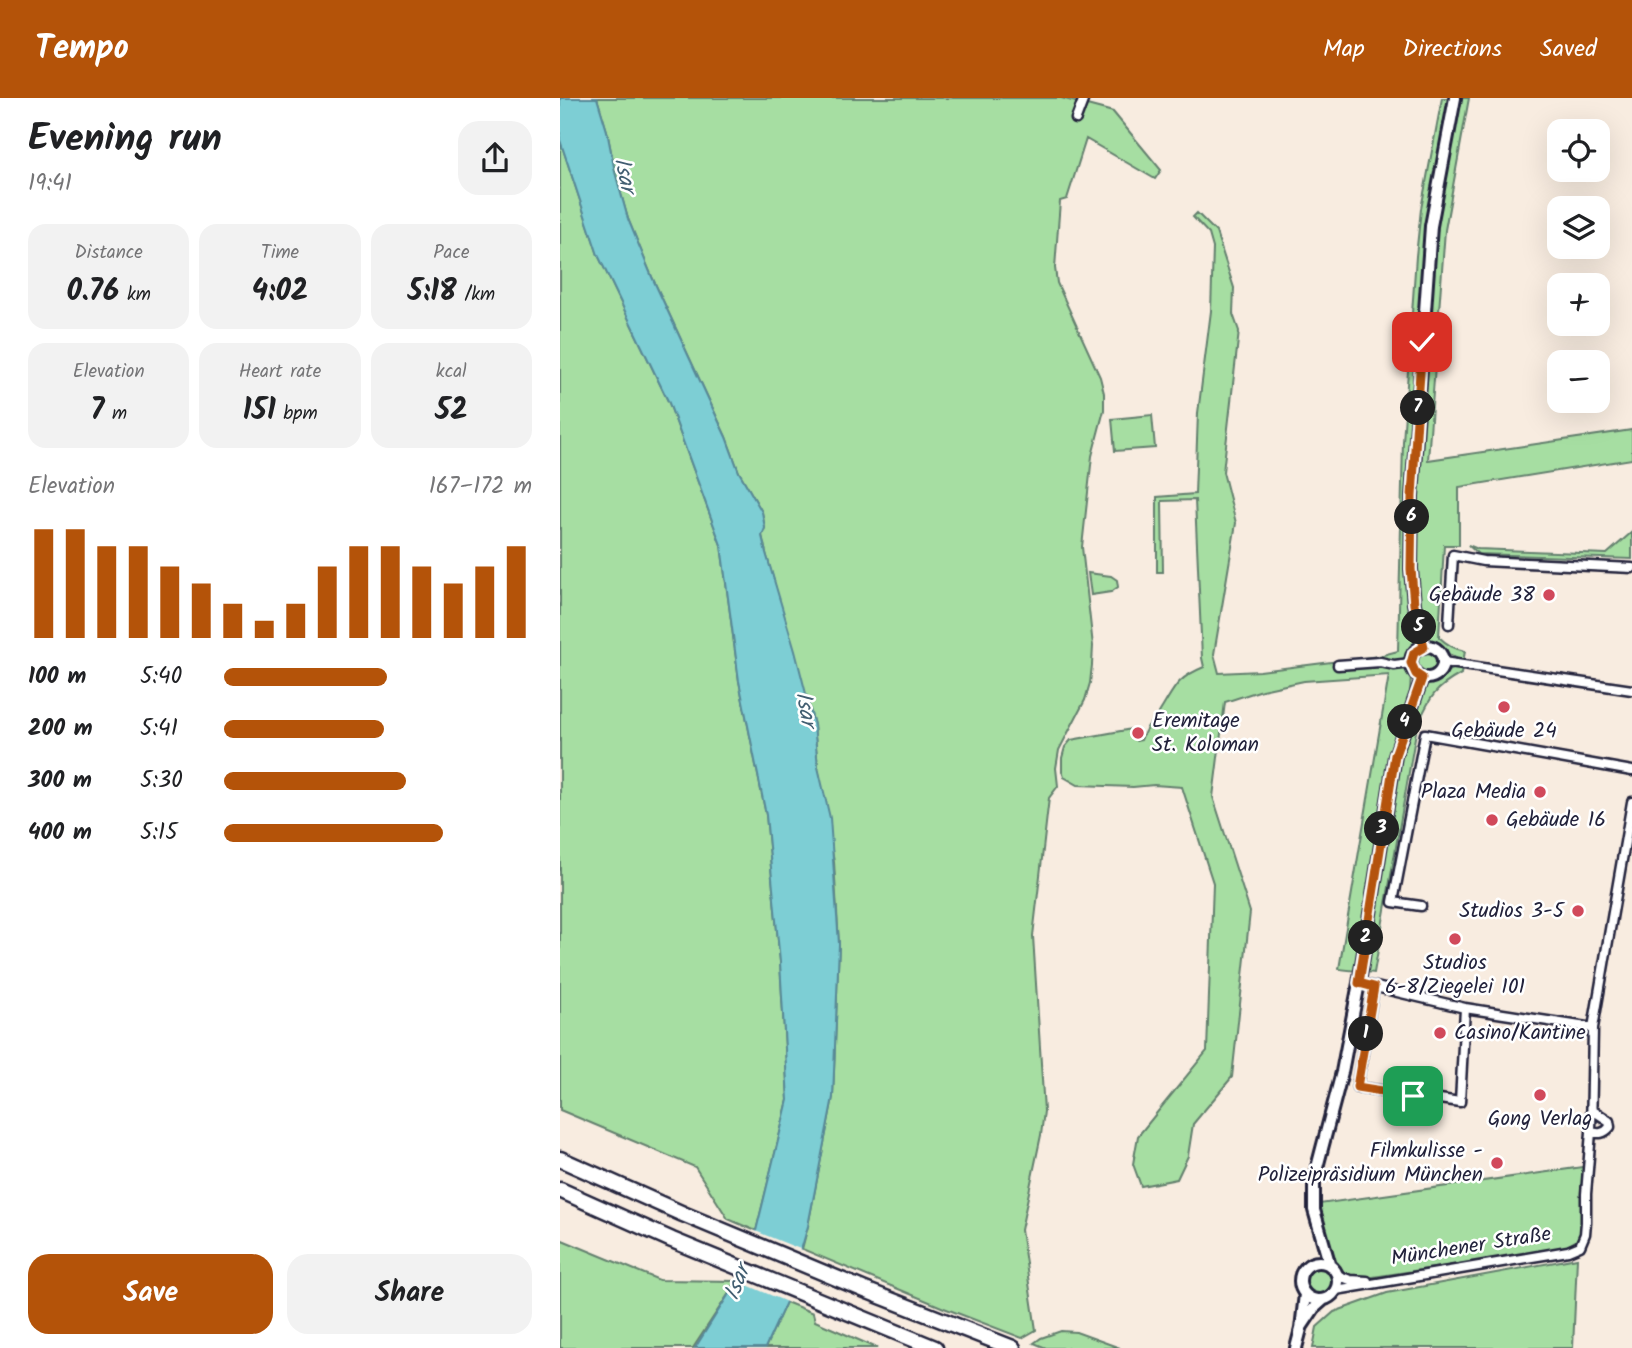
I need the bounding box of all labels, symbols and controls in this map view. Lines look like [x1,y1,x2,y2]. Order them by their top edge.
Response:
text: Tempo [35,23,129,76]
text: Map [1323,30,1365,69]
text: Directions [1403,30,1502,69]
text: Saved [1540,30,1597,69]
text: Evening run [28,110,222,170]
map controls [1547,119,1610,413]
button: locate [1547,119,1610,182]
button: share [458,121,532,195]
water label: Isar [603,154,646,200]
text: 19:41 [28,166,72,202]
button: layers [1547,196,1610,259]
text: Distance [75,238,143,268]
text: Time [261,238,299,268]
text: Pace [433,238,469,268]
text: 0.76 [66,268,119,316]
text: 4:02 [252,268,308,316]
text: 5:18 [407,268,457,316]
button: + [1547,273,1610,336]
text: km [119,280,151,310]
text: /km [457,280,495,310]
pin [1392,312,1452,372]
icon: check [1403,323,1441,361]
button: − [1547,350,1610,413]
text: Elevation [73,357,145,387]
text: Heart rate [239,357,321,387]
text: kcal [436,357,467,387]
text: 7 [90,387,104,435]
text: 151 [242,387,276,435]
text: 52 [435,387,468,435]
pin: 7 [1400,390,1436,426]
text: 7 [1413,392,1422,422]
text: m [104,399,127,429]
text: bpm [276,399,318,429]
text: Elevation [28,469,115,505]
text: 167–172 m [429,469,532,505]
pin: 6 [1394,500,1430,534]
text: 6 [1406,501,1417,531]
place label: Gebäude 38 [1429,579,1535,612]
marker: Gebäude 38 [1541,587,1557,603]
pin: 5 [1402,610,1436,644]
text: 5 [1414,611,1423,641]
text: 100 m [28,659,86,695]
text: 5:40 [140,659,182,695]
water label: Isar [784,688,827,734]
marker: Gebäude 24 [1496,699,1512,715]
pin: 4 [1388,704,1422,740]
place label: Eremitage St. Koloman [1152,705,1259,762]
text: 4 [1399,706,1410,736]
text: 200 m [28,711,93,747]
text: 5:41 [140,711,178,747]
place label: Gebäude 24 [1451,715,1557,748]
marker: Eremitage St. Koloman [1130,725,1146,741]
text: 300 m [28,763,92,799]
text: 5:30 [140,763,183,799]
place label: Plaza Media [1421,776,1526,809]
marker: Plaza Media [1532,784,1548,800]
place label: Gebäude 16 [1506,804,1606,837]
pin: 3 [1364,812,1400,846]
marker: Gebäude 16 [1484,812,1500,828]
text: 3 [1376,813,1387,843]
text: 400 m [28,815,92,851]
text: 5:15 [140,815,178,851]
place label: Studios 3-5 [1459,895,1566,928]
marker: Studios 3-5 [1570,903,1586,919]
pin: 2 [1348,920,1384,956]
text: 2 [1360,922,1371,952]
marker: Studios 6-8/Ziegelei 101 [1447,931,1463,947]
place label: Studios 6-8/Ziegelei 101 [1385,947,1525,1004]
pin: 1 [1348,1016,1384,1052]
place label: Casino/Kantine [1454,1017,1586,1050]
text: 1 [1363,1018,1368,1048]
marker: Casino/Kantine [1432,1025,1448,1041]
pin [1383,1066,1443,1126]
icon: arrive [1394,1077,1432,1115]
marker: Gong Verlag [1532,1087,1548,1103]
place label: Gong Verlag [1488,1103,1592,1136]
place label: Filmkulisse - Polizeipräsidium München [1258,1135,1483,1192]
marker: Filmkulisse - Polizeipräsidium München [1489,1155,1505,1171]
street label: Münchener Straße [1389,1218,1554,1276]
button: Save [28,1254,273,1334]
button: Share [287,1254,532,1334]
water label: Isar [715,1256,763,1306]

